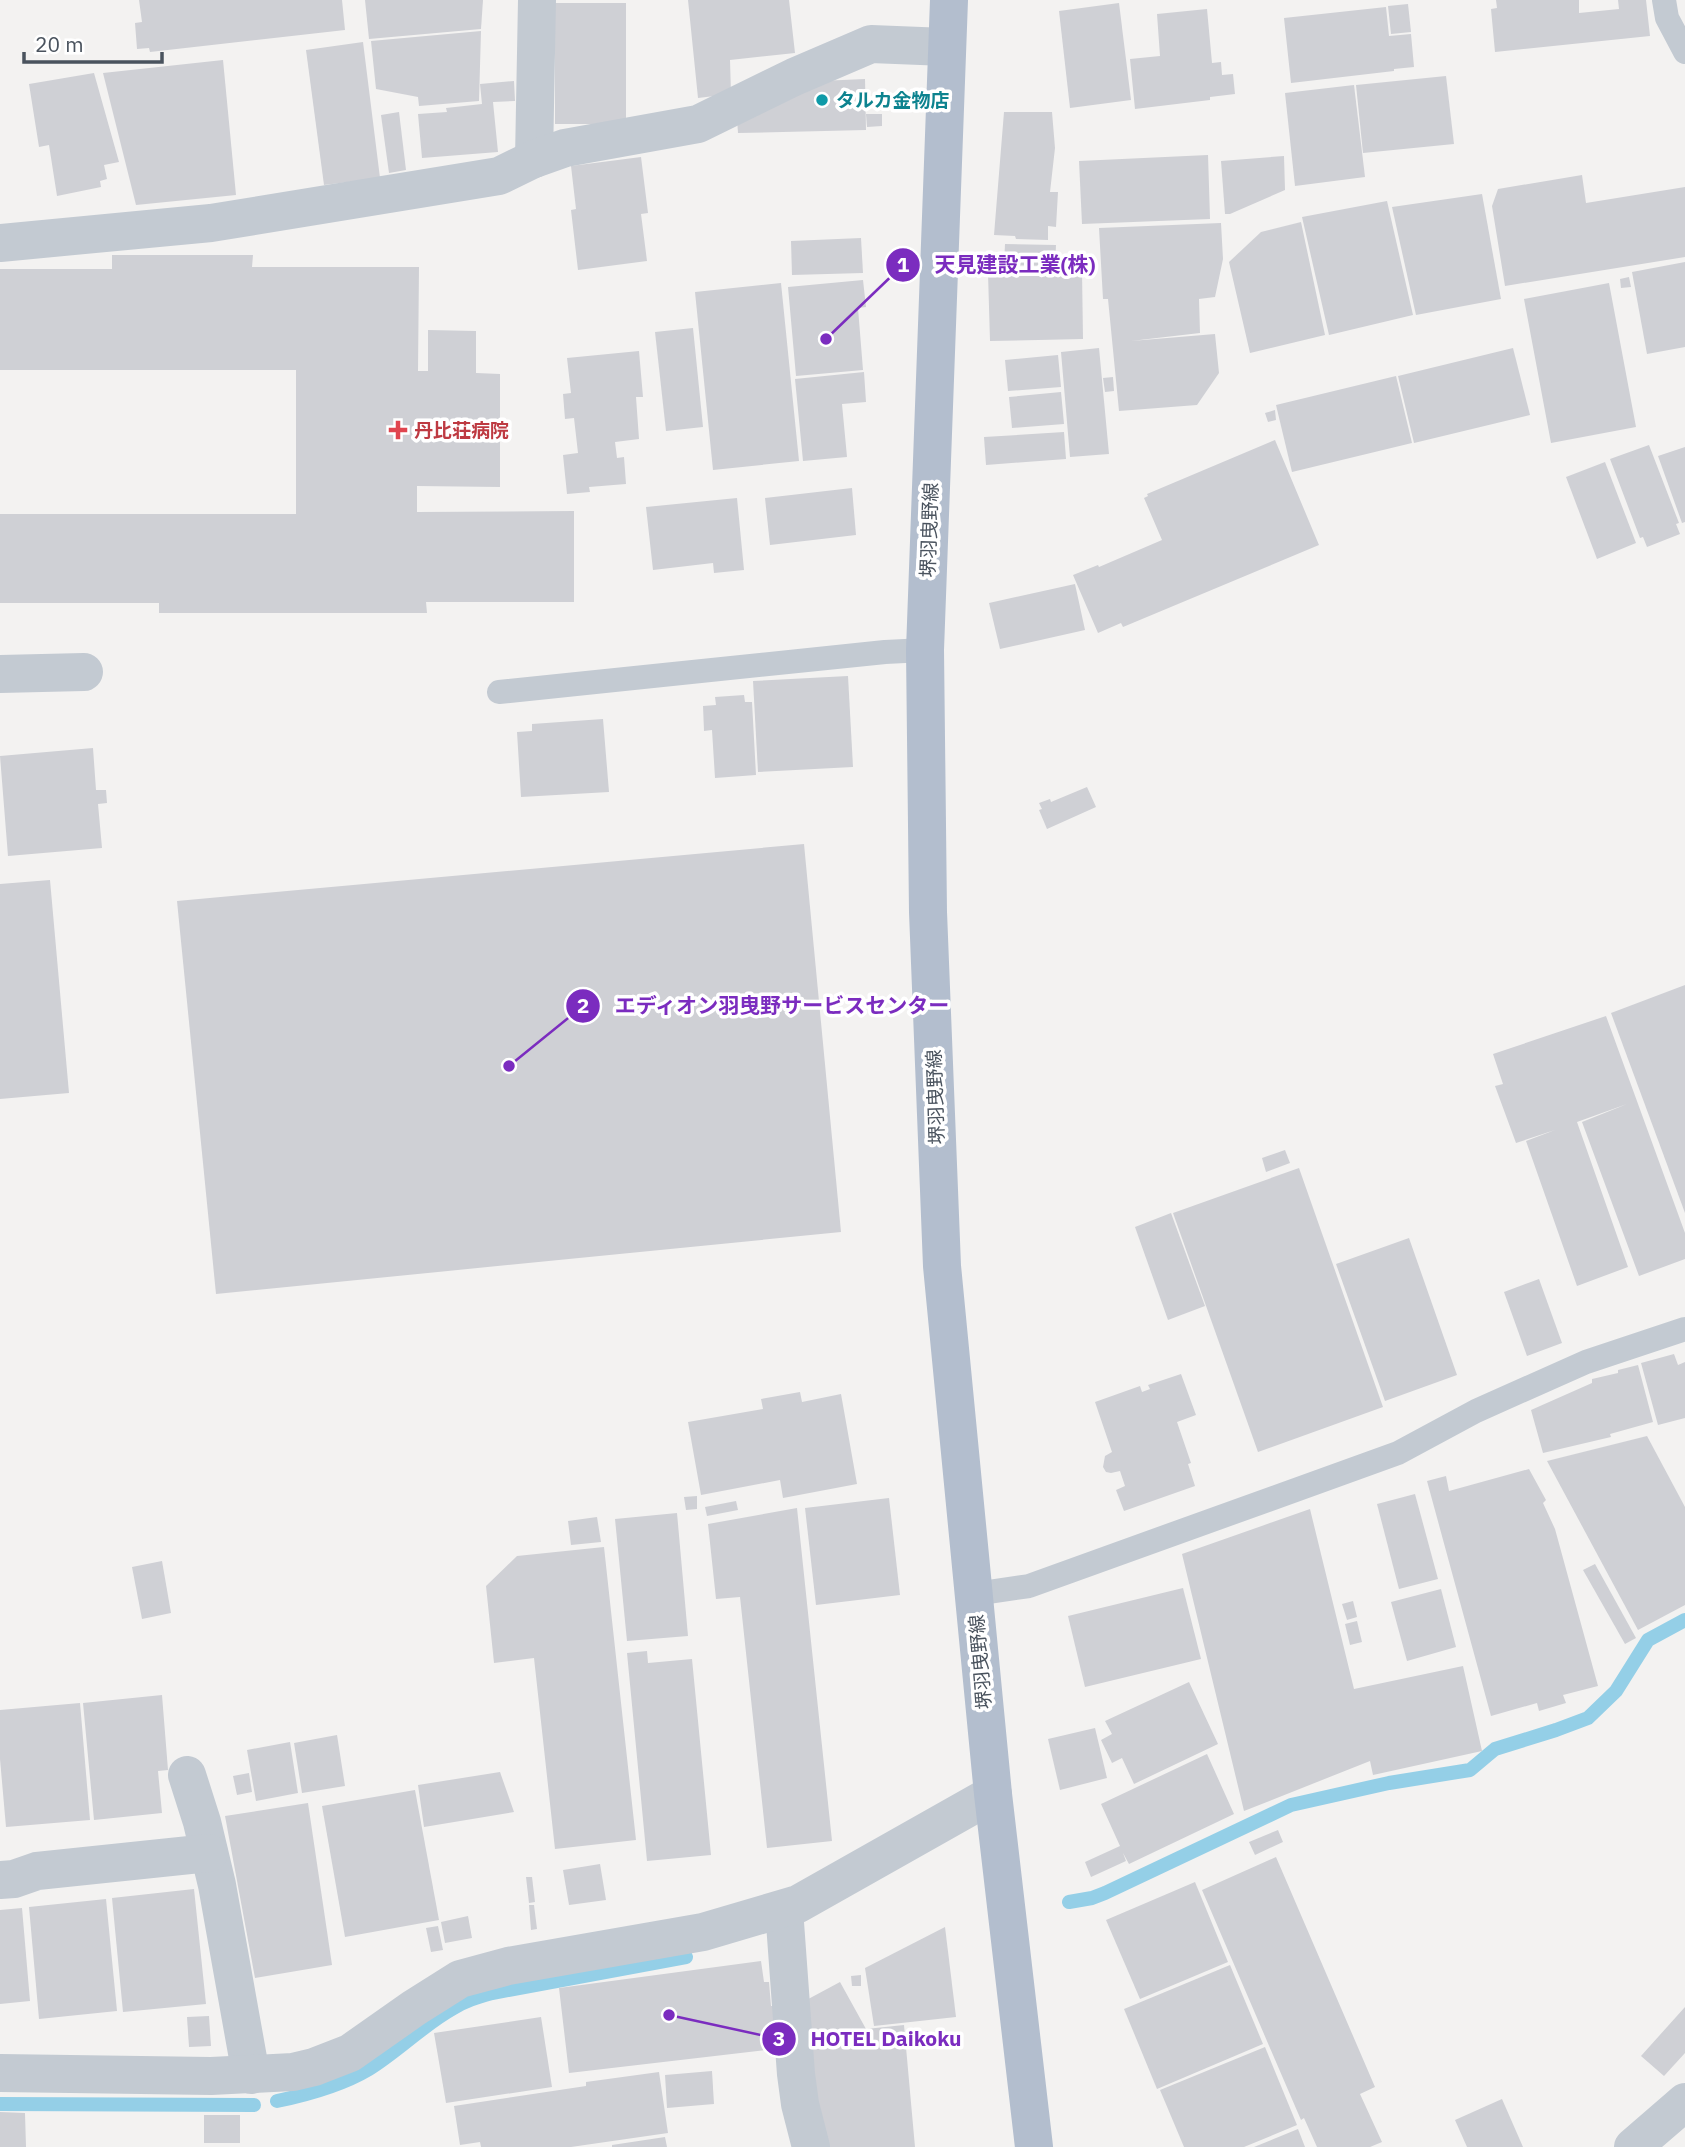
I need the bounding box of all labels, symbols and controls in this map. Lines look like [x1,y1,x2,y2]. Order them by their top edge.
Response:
scale bar [24,21,163,65]
text: 20 m [35,30,84,58]
place label: タルカ金物店 [836,88,949,112]
marker: タルカ金物店 [814,92,830,108]
callout: 天見建設工業(株) [885,244,1110,286]
text: 1 [897,250,910,278]
text: 天見建設工業(株) [934,250,1096,278]
place label: 丹比荘病院 [414,418,509,442]
marker: 丹比荘病院 [388,420,408,440]
street label: 堺羽曳野線 [915,482,943,578]
callout: エディオン羽曳野サービスセンター [565,985,964,1027]
text: 2 [577,991,589,1019]
text: エディオン羽曳野サービスセンター [615,991,949,1019]
street label: 堺羽曳野線 [921,1049,949,1145]
street label: 堺羽曳野線 [964,1614,996,1710]
callout: HOTEL Daikoku [762,2018,976,2060]
text: 3 [773,2024,785,2052]
text: HOTEL Daikoku [810,2024,962,2052]

